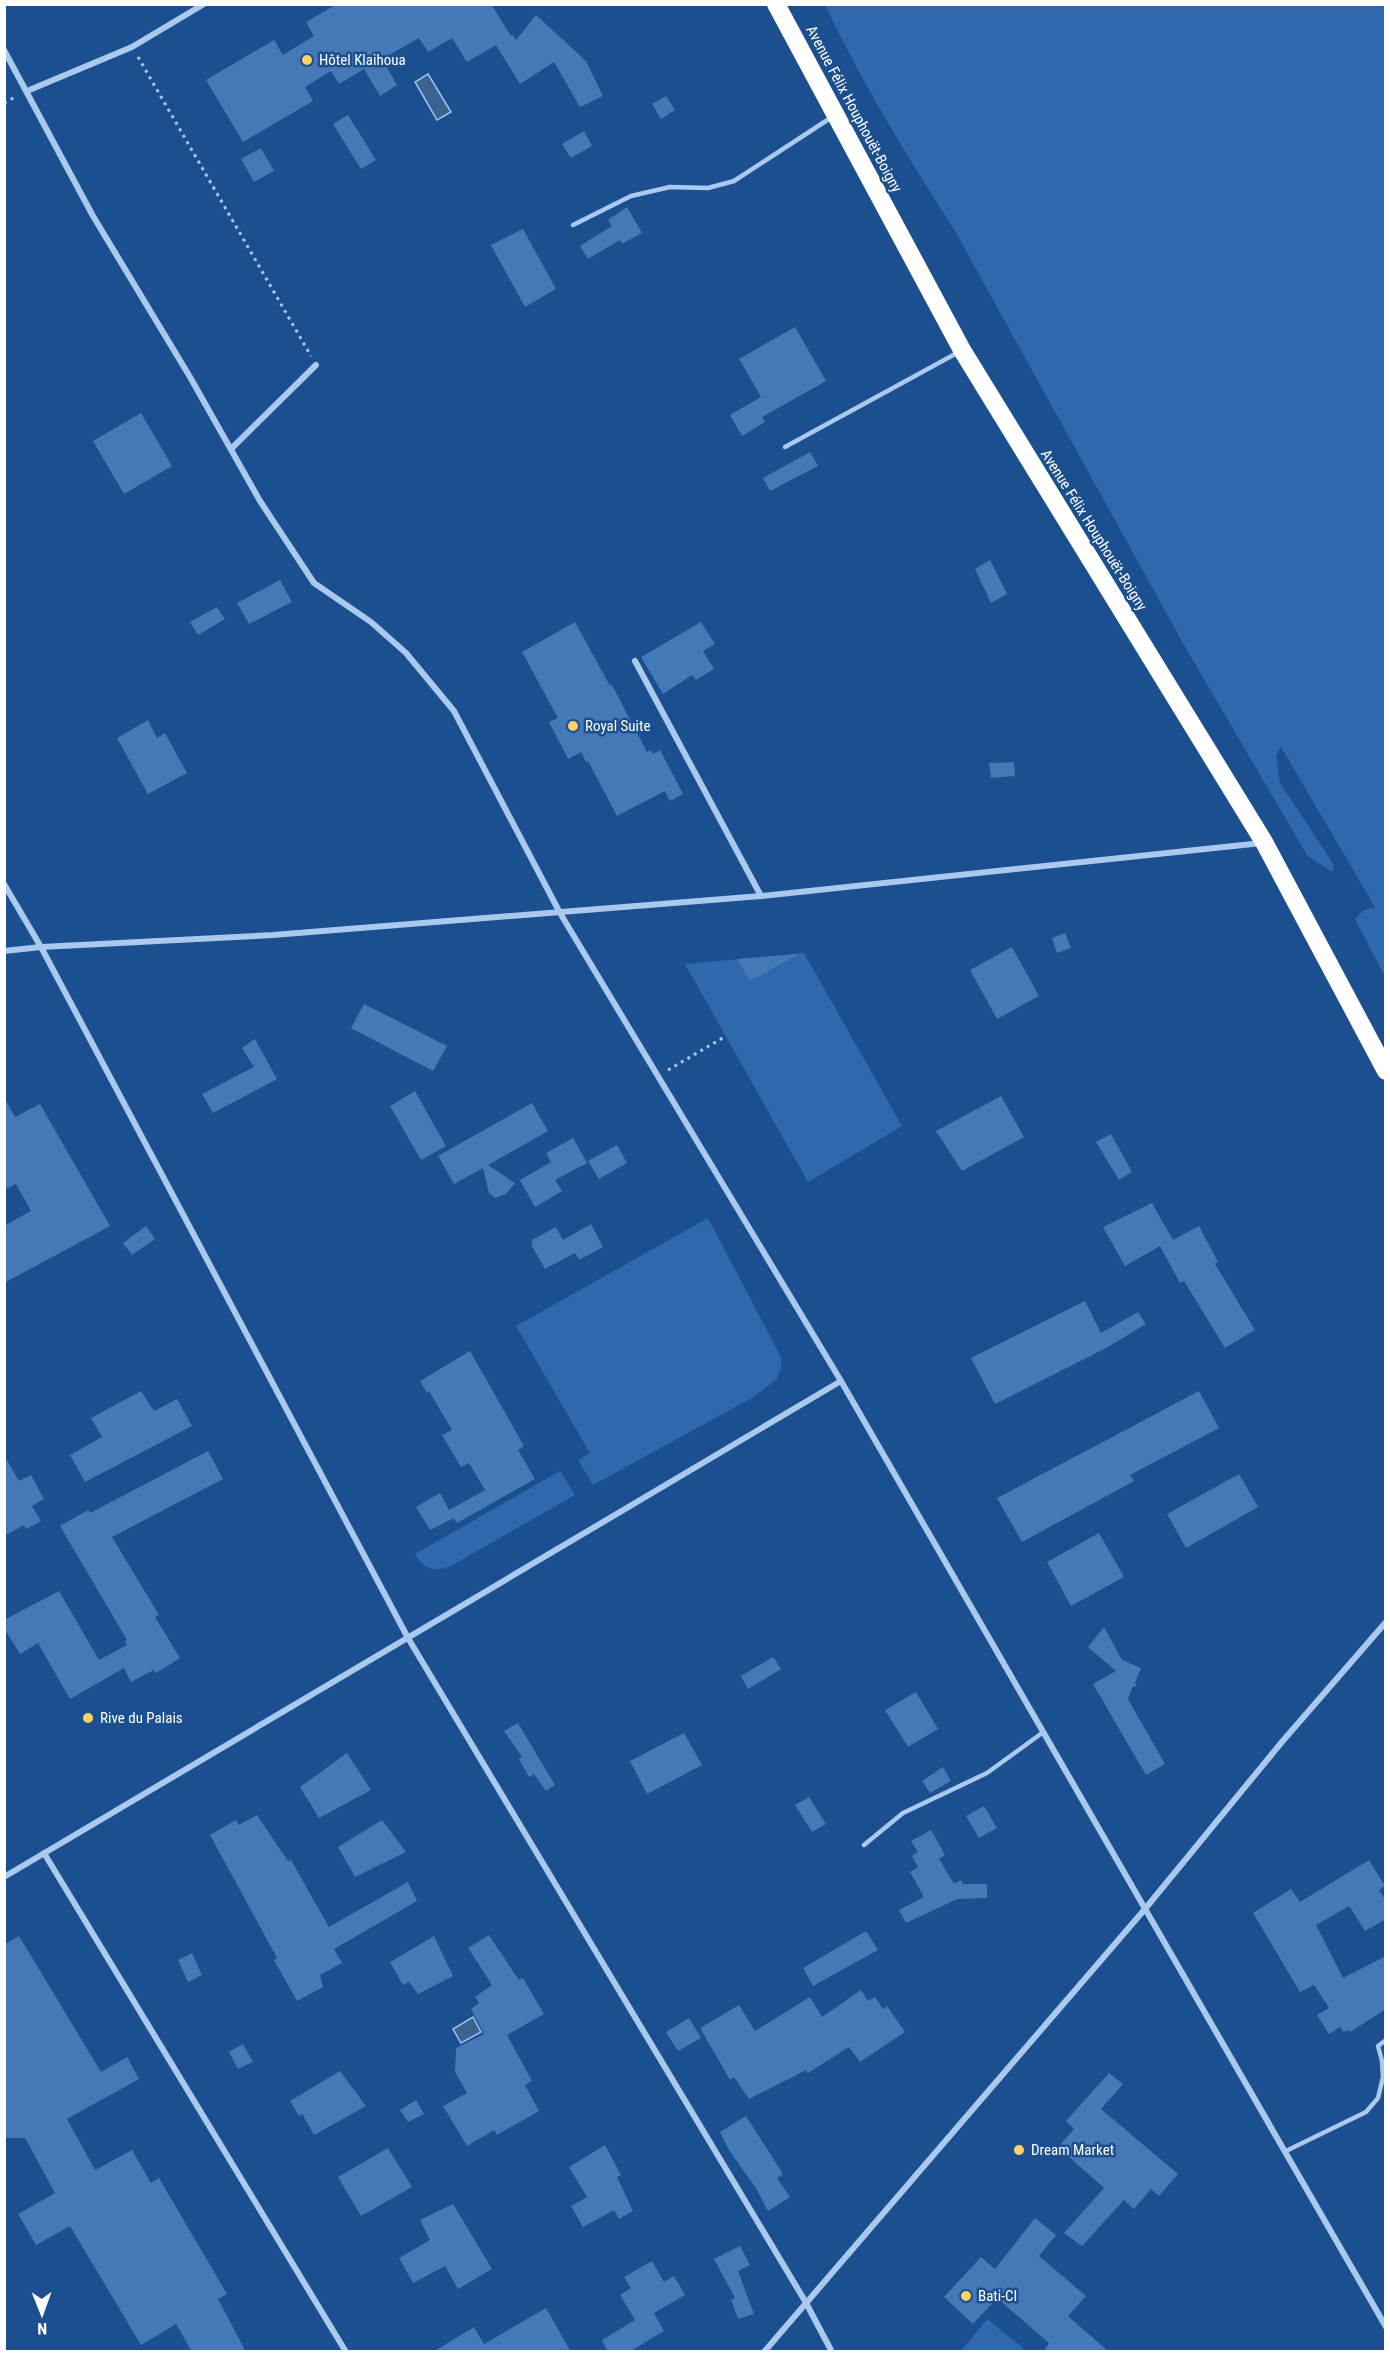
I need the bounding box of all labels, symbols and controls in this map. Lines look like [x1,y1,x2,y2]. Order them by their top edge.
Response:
street label: Avenue Félix Houphouët-Boigny [802,22,906,196]
place label: Hôtel Klaihoua [319,51,406,69]
marker: Hôtel Klaihoua [300,53,314,67]
street label: Avenue Félix Houphouët-Boigny [1037,446,1151,614]
place label: Royal Suite [585,717,651,735]
marker: Royal Suite [566,719,580,733]
place label: Rive du Palais [100,1709,183,1727]
marker: Rive du Palais [81,1711,95,1725]
place label: Dream Market [1031,2141,1114,2159]
marker: Dream Market [1012,2143,1026,2157]
north arrow [12,2284,72,2344]
place label: Bati-CI [978,2287,1017,2305]
marker: Bati-CI [959,2289,973,2303]
text: N [37,2319,47,2338]

